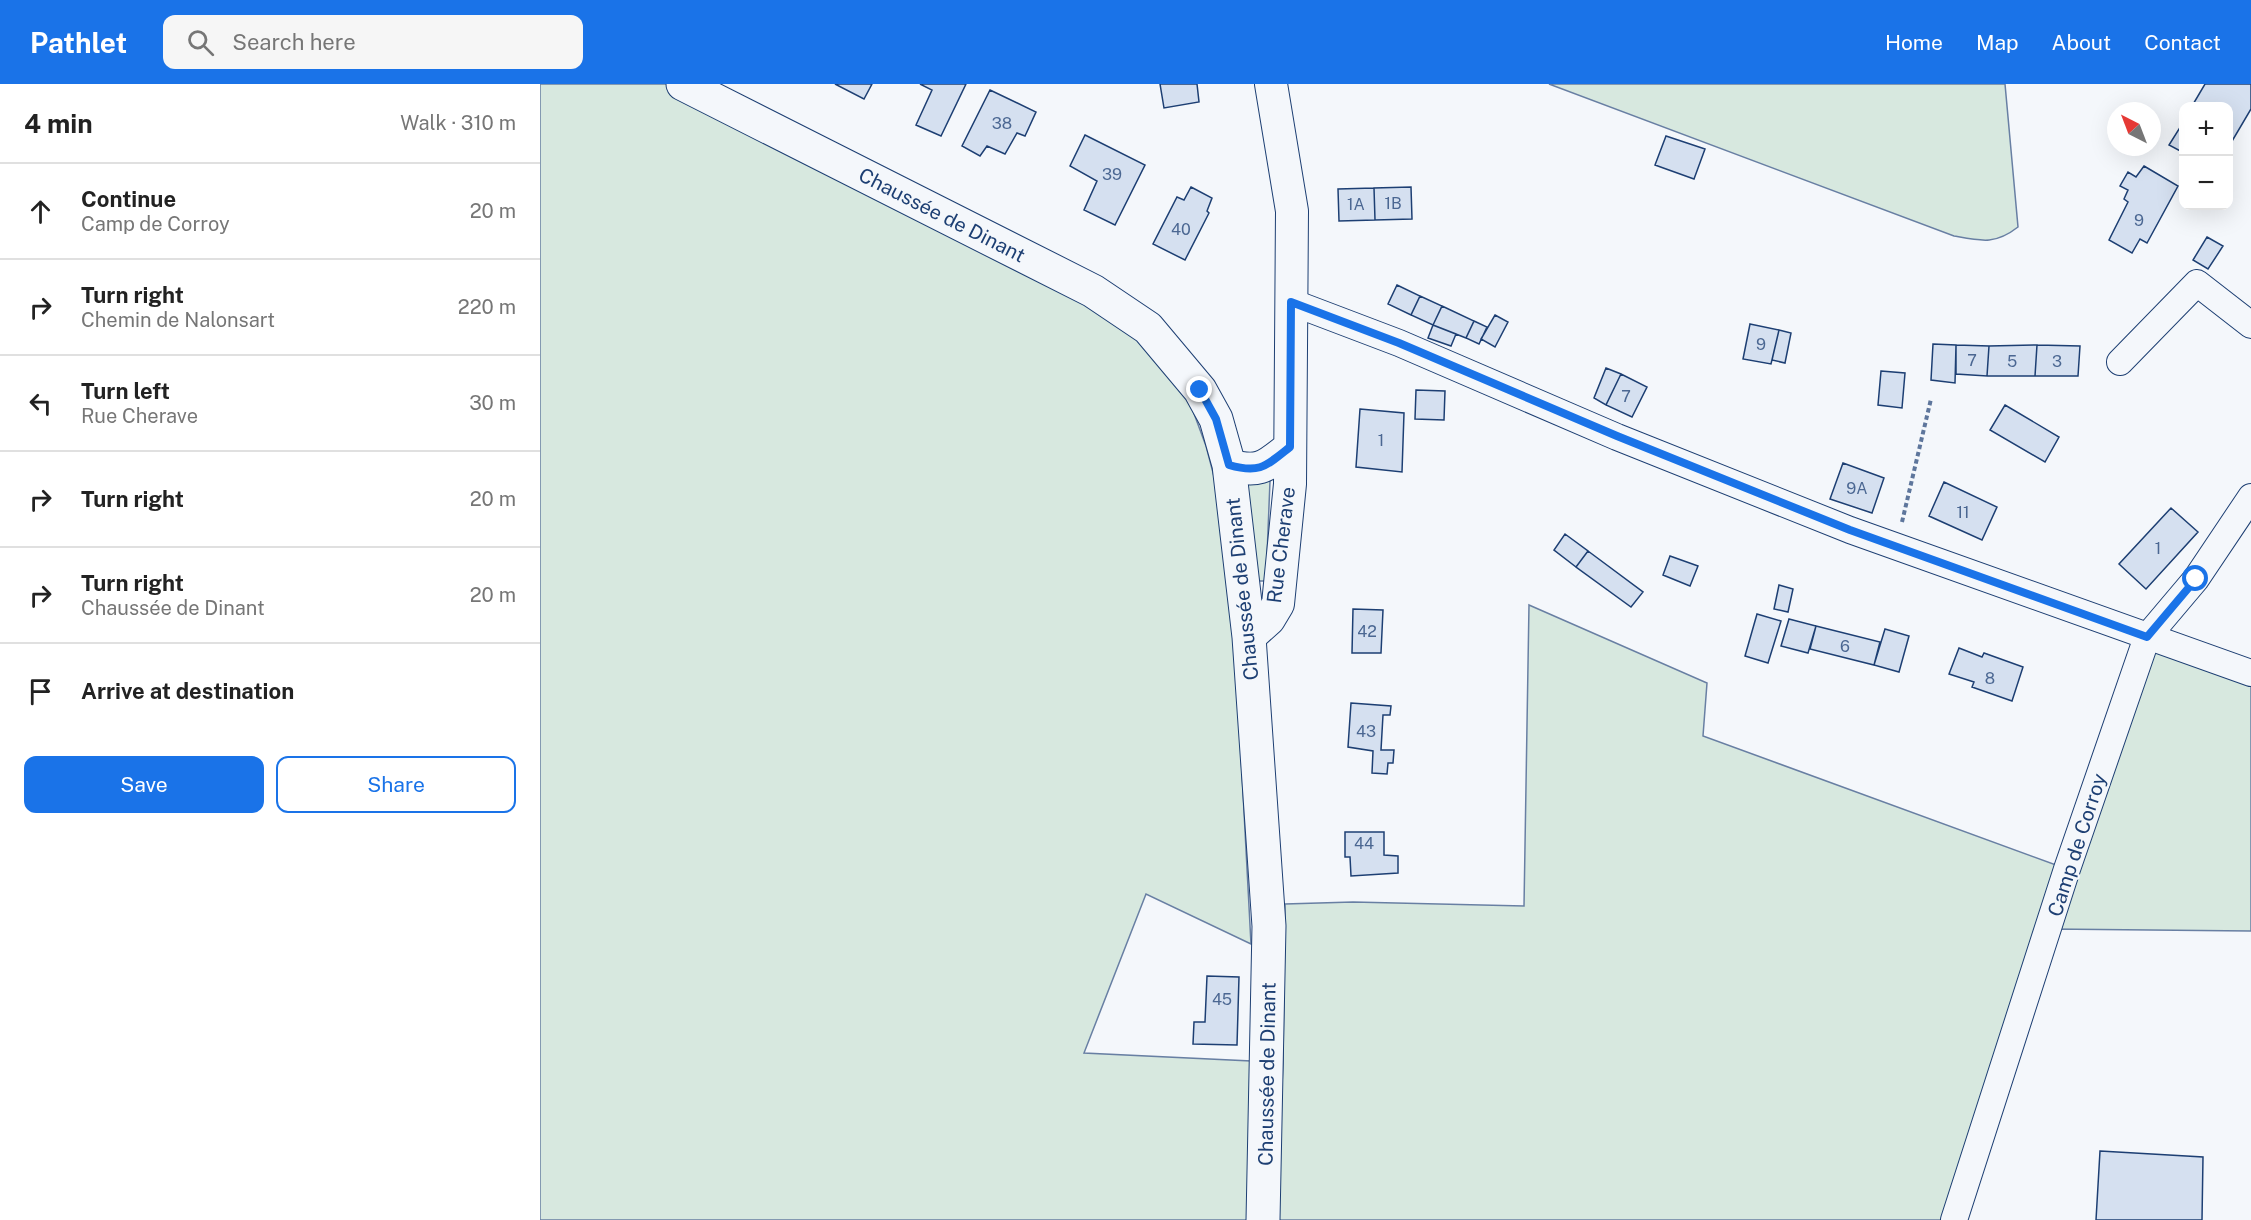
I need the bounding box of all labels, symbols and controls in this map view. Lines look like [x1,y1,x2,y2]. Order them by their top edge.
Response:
search box [163,15,583,69]
text: Pathlet [30,26,127,59]
icon: search [184,26,217,59]
text: Search here [232,29,356,55]
text: Home [1885,30,1943,55]
text: Map [1976,30,2019,55]
text: About [2052,30,2111,55]
text: Contact [2144,30,2221,55]
north arrow [2107,102,2161,156]
map controls [2179,102,2233,210]
button: + [2179,102,2233,156]
text: 4 min [24,108,93,139]
text: Walk · 310 m [400,111,516,135]
house number: 38 [992,114,1012,133]
button: − [2179,156,2233,210]
street label: Chaussée de Dinant [855,163,1029,267]
house number: 39 [1102,165,1122,184]
text: Continue [81,186,176,212]
house number: 1B [1384,194,1402,213]
icon: ahead [24,195,57,228]
house number: 1A [1347,195,1365,214]
text: 20 m [470,199,516,223]
house number: 9 [2134,211,2144,230]
text: Camp de Corroy [81,212,230,236]
house number: 40 [1171,220,1191,239]
text: Turn right [81,282,184,308]
icon: right [24,291,57,324]
text: 220 m [458,295,516,319]
text: Chemin de Nalonsart [81,308,275,332]
house number: 9 [1756,335,1766,354]
house number: 7 [1967,351,1977,370]
house number: 5 [2007,352,2017,371]
house number: 3 [2052,352,2062,371]
route end [1186,376,1212,402]
text: Turn left [81,378,170,404]
icon: left [24,387,57,420]
house number: 7 [1621,387,1631,406]
text: 30 m [469,391,516,415]
text: Rue Cherave [81,404,198,428]
house number: 1 [1378,431,1384,450]
house number: 9A [1846,479,1868,498]
icon: right [24,483,57,516]
street label: Rue Cherave [1262,485,1300,605]
text: Turn right [81,486,184,512]
text: 20 m [470,487,516,511]
street label: Chaussée de Dinant [1220,496,1264,682]
house number: 11 [1956,503,1970,522]
house number: 1 [2155,539,2161,558]
route start [2182,565,2208,591]
text: Turn right [81,570,184,596]
icon: right [24,579,57,612]
text: 20 m [470,583,516,607]
text: Chaussée de Dinant [81,596,265,620]
house number: 42 [1357,622,1377,641]
house number: 6 [1840,637,1850,656]
house number: 8 [1985,669,1995,688]
icon: arrive [24,675,57,708]
text: Arrive at destination [81,678,294,704]
house number: 43 [1356,722,1376,741]
button: Save [24,756,264,813]
button: Share [276,756,516,813]
street label: Camp de Corroy [2043,770,2111,919]
house number: 44 [1354,834,1374,853]
street label: Chaussée de Dinant [1253,982,1281,1166]
house number: 45 [1212,990,1232,1009]

